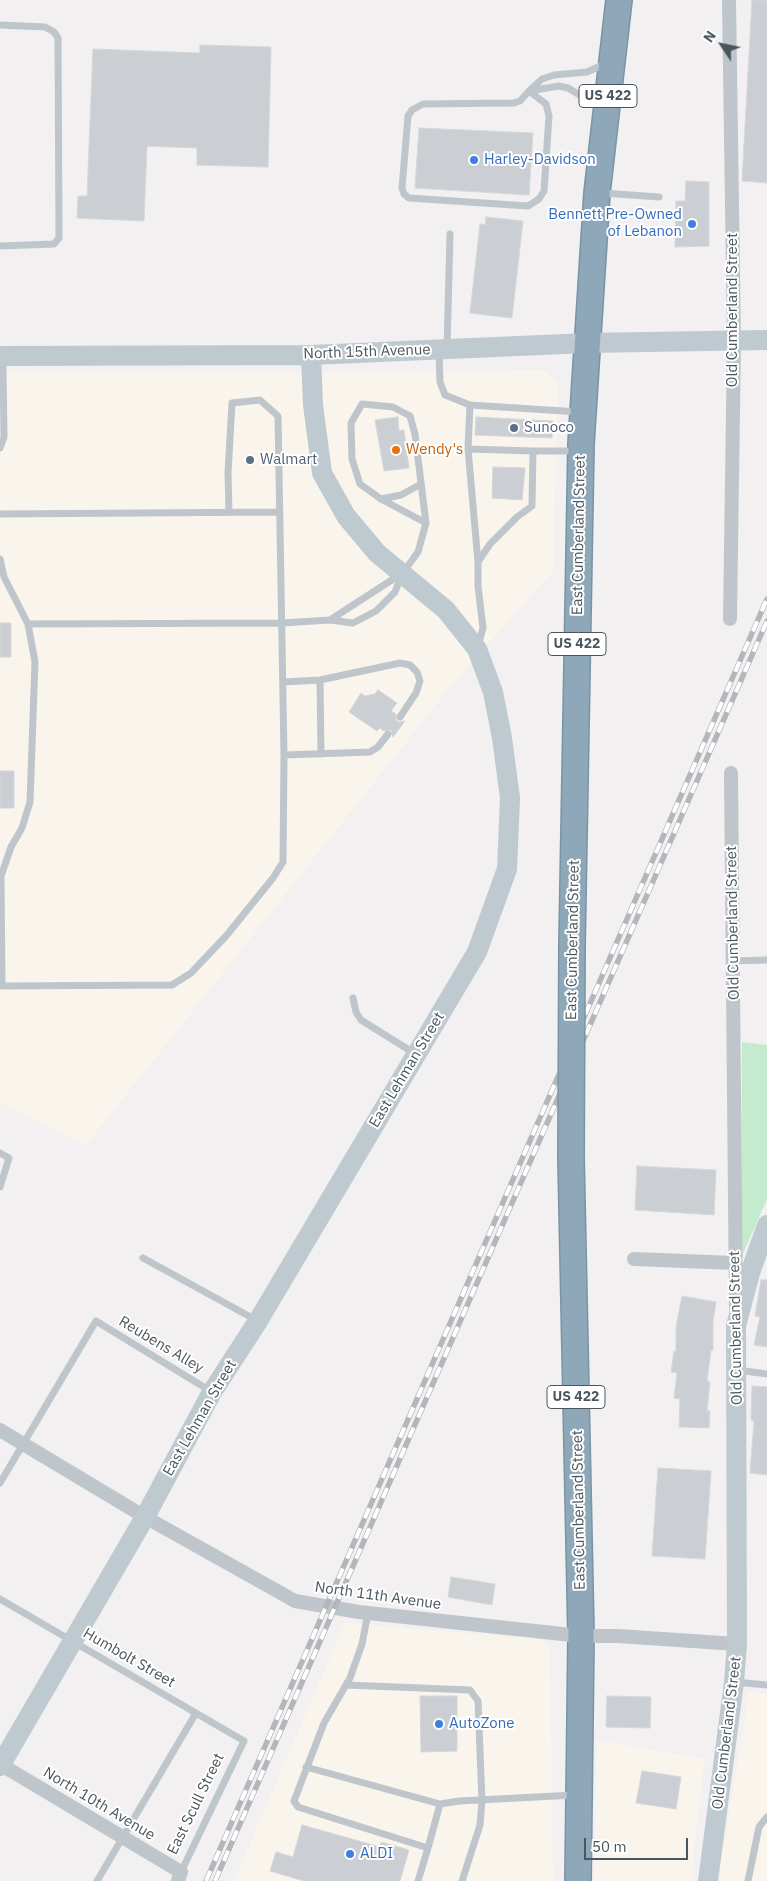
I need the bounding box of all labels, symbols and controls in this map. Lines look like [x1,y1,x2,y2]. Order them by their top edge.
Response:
north arrow [697,20,747,70]
text: N [699,27,720,46]
road number: US 422 [579,84,637,108]
place label: Harley-Davidson [484,151,596,169]
marker: Harley-Davidson [468,154,480,166]
place label: Bennett Pre-Owned of Lebanon [548,206,682,241]
marker: Bennett Pre-Owned of Lebanon [686,218,698,230]
street label: Old Cumberland Street [724,233,742,387]
street label: North 15th Avenue [303,341,431,363]
place label: Sunoco [524,419,574,437]
marker: Sunoco [508,422,520,434]
place label: Wendy's [406,441,463,459]
marker: Wendy's [390,444,402,456]
place label: Walmart [260,451,317,469]
marker: Walmart [244,454,256,466]
street label: East Cumberland Street [569,455,589,615]
road number: US 422 [548,633,606,656]
street label: Old Cumberland Street [723,846,743,1000]
street label: East Cumberland Street [563,860,583,1020]
street label: East Lehman Street [366,1009,448,1131]
street label: Old Cumberland Street [726,1251,746,1405]
street label: Reubens Alley [115,1313,207,1377]
street label: East Lehman Street [159,1357,241,1479]
road number: US 422 [547,1385,605,1408]
street label: East Cumberland Street [569,1430,589,1590]
street label: North 11th Avenue [314,1578,442,1614]
street label: Humbolt Street [80,1624,178,1692]
street label: Old Cumberland Street [709,1655,745,1811]
place label: AutoZone [449,1715,514,1733]
marker: AutoZone [433,1718,445,1730]
street label: East Scull Street [164,1750,228,1858]
street label: North 10th Avenue [40,1764,158,1844]
scale bar [587,1828,691,1860]
text: 50 m [592,1837,627,1856]
place label: ALDI [360,1845,393,1863]
marker: ALDI [344,1848,356,1860]

